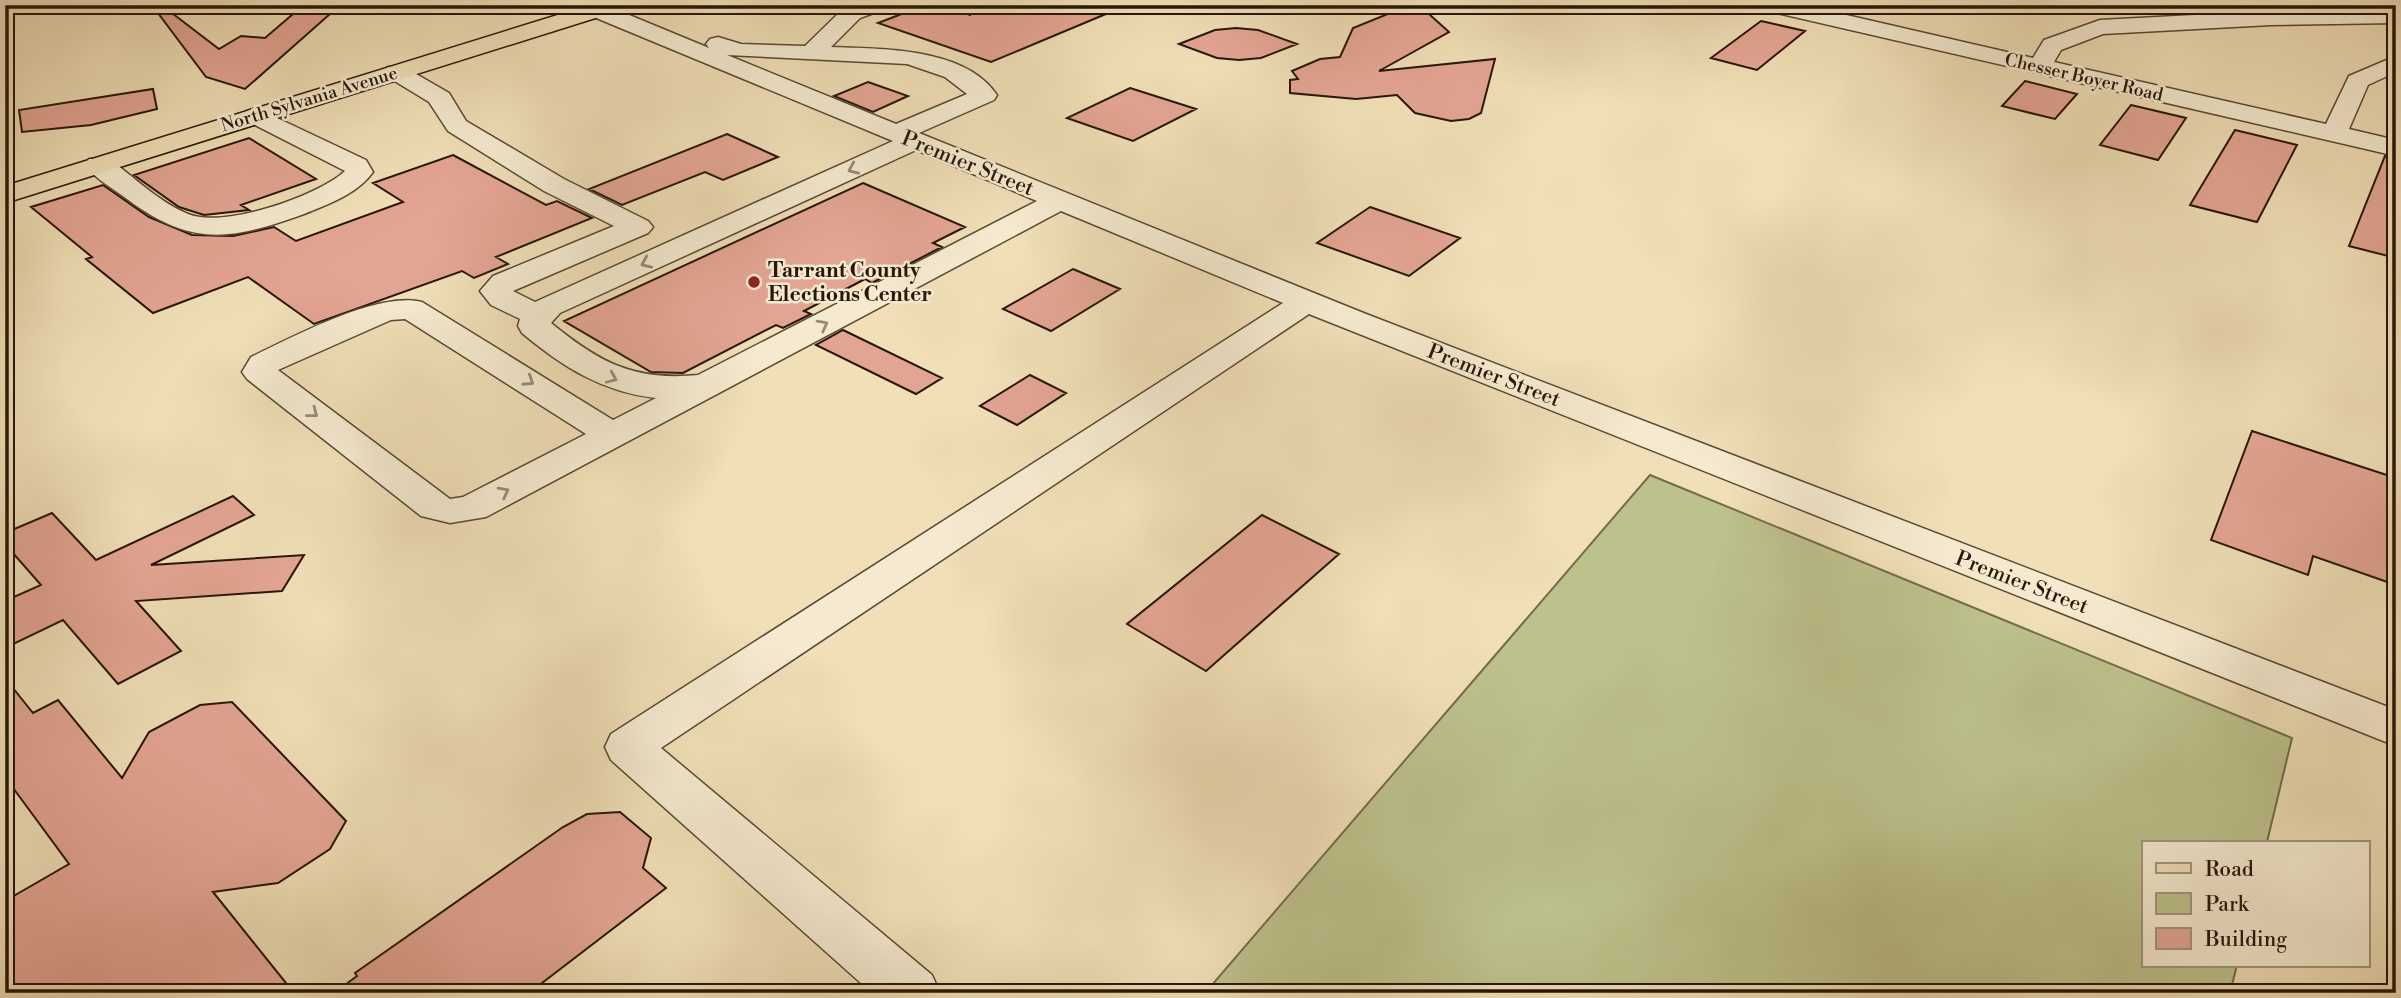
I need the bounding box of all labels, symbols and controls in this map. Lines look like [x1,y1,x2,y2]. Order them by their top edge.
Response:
street label: Chesser Boyer Road [2003,48,2166,107]
street label: North Sylvania Avenue [218,62,400,137]
street label: Premier Street [898,126,1038,202]
one-way arrow [848,161,860,175]
one-way arrow [641,255,653,269]
place label: Tarrant County Elections Center [768,258,932,308]
marker: Tarrant County Elections Center [746,274,762,290]
one-way arrow [816,320,828,334]
street label: Premier Street [1424,339,1564,413]
one-way arrow [605,370,617,384]
one-way arrow [522,373,535,386]
one-way arrow [305,405,318,418]
one-way arrow [497,486,509,500]
street label: Premier Street [1952,546,2092,620]
legend [2142,841,2370,967]
text: Road [2205,857,2254,883]
text: Park [2205,892,2250,918]
text: Building [2204,927,2287,953]

